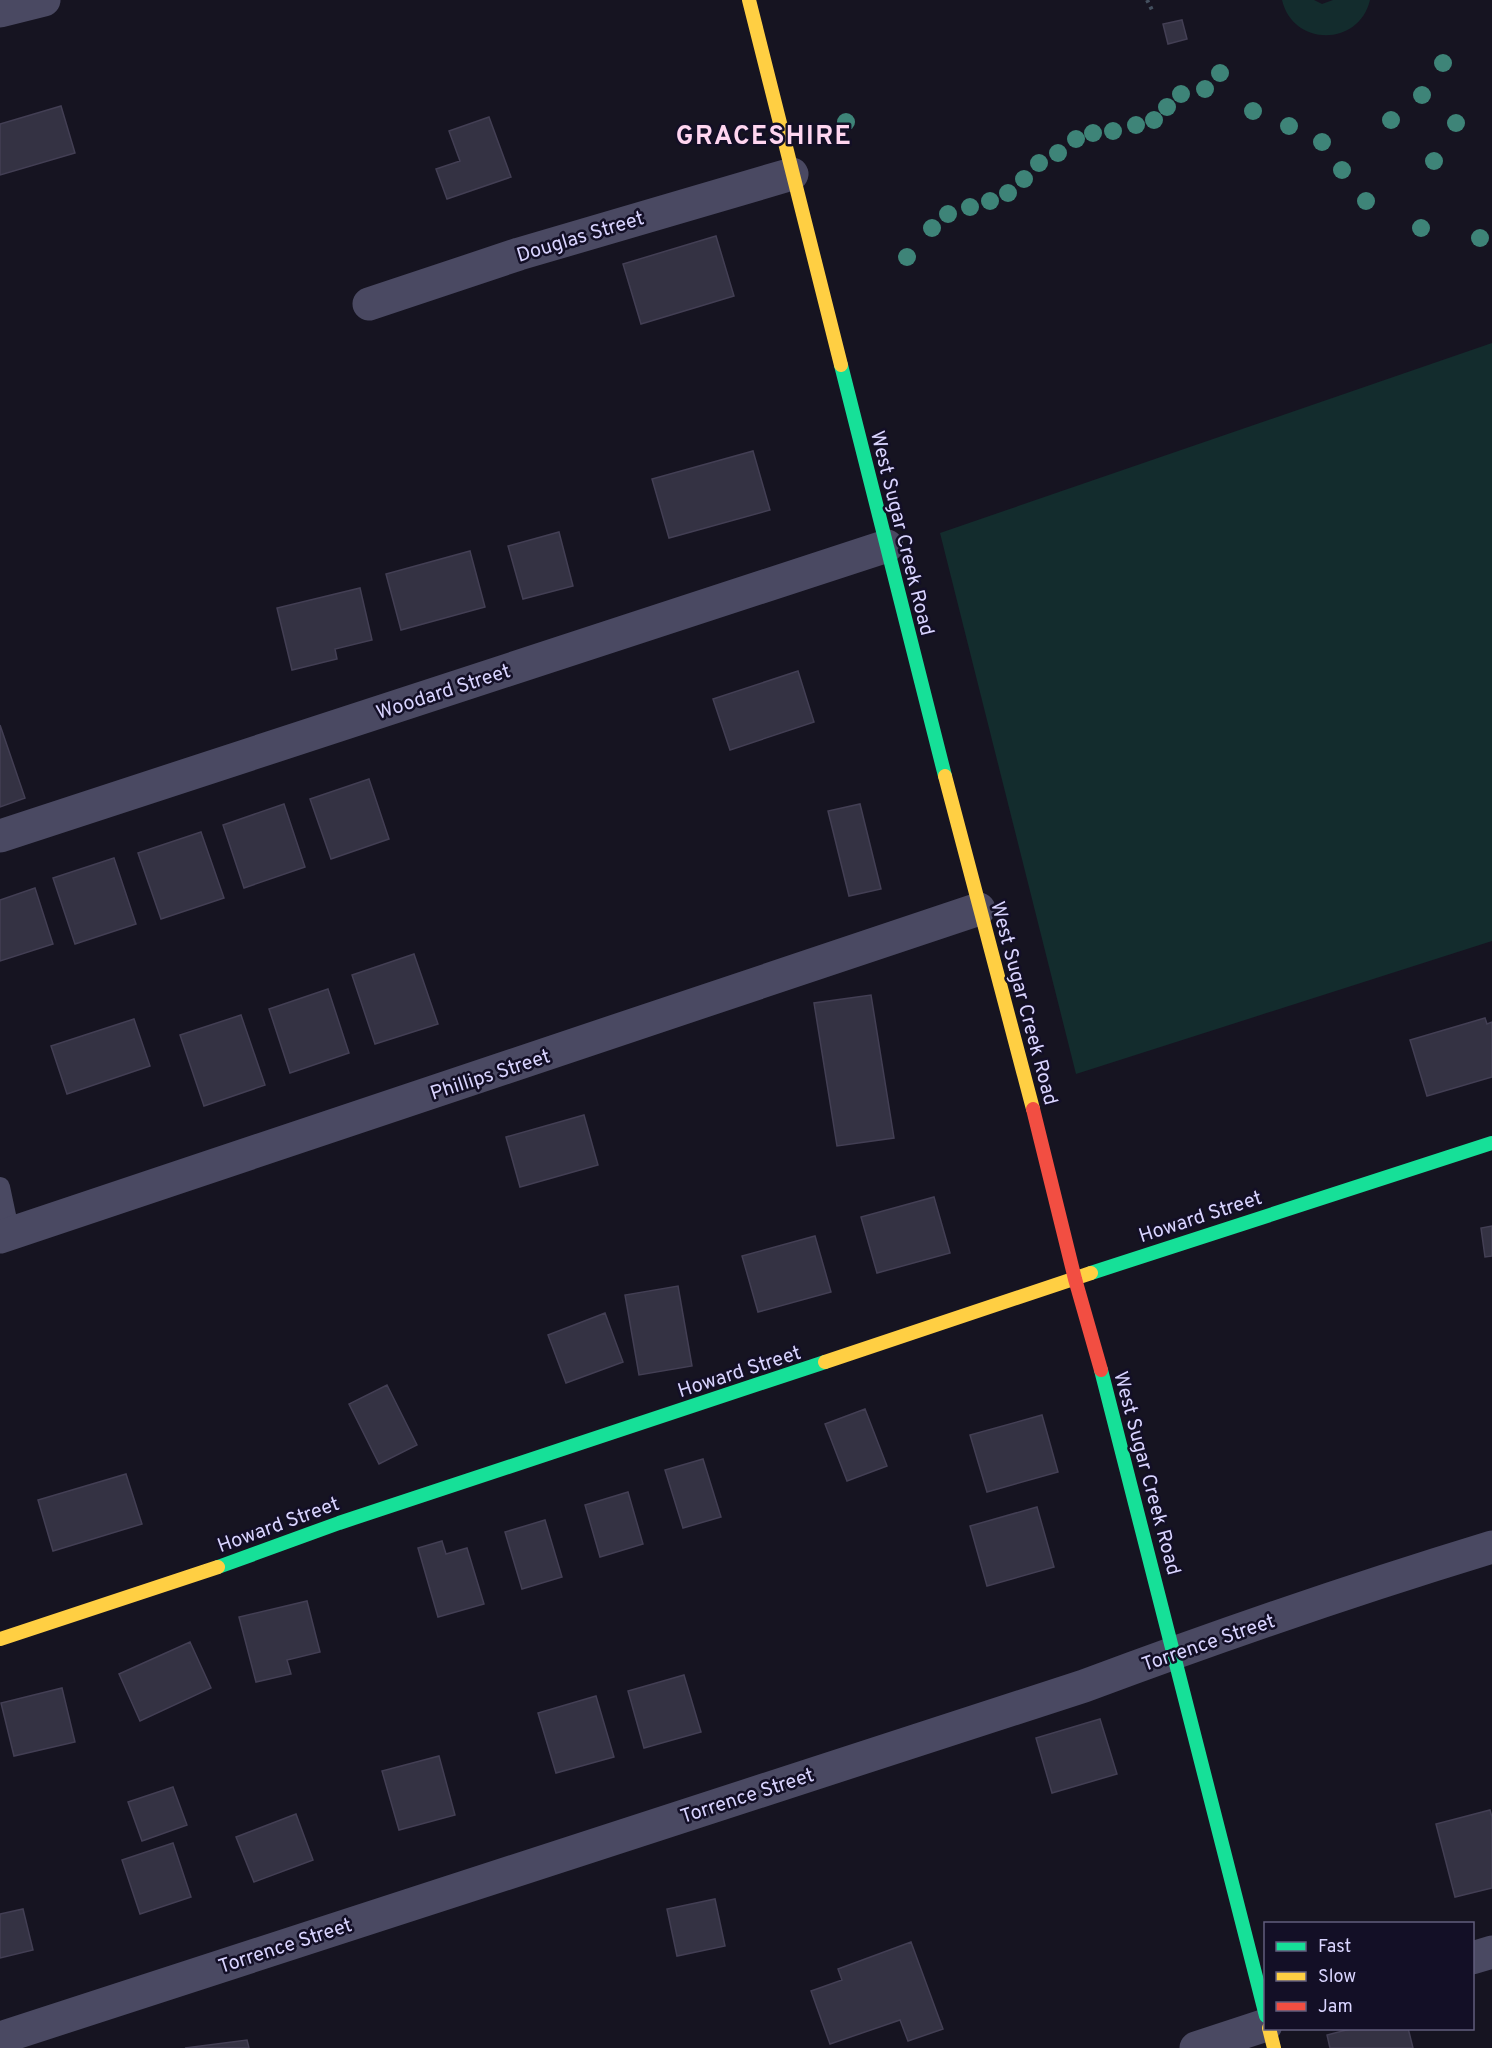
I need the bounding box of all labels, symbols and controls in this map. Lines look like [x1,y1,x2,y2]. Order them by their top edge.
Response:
district label: GRACESHIRE [676,121,852,154]
street label: Douglas Street [514,206,647,270]
street label: West Sugar Creek Road [863,428,939,638]
street label: Woodard Street [373,659,514,727]
street label: West Sugar Creek Road [983,899,1063,1108]
street label: Phillips Street [427,1044,554,1108]
street label: Howard Street [1136,1186,1266,1250]
street label: Howard Street [675,1341,805,1405]
street label: West Sugar Creek Road [1106,1369,1186,1578]
street label: Howard Street [214,1492,343,1560]
street label: Torrence Street [1139,1609,1279,1679]
street label: Torrence Street [677,1763,818,1831]
street label: Torrence Street [215,1913,356,1981]
legend [1264,1922,1474,2030]
text: Fast [1318,1936,1351,1959]
text: Slow [1318,1966,1356,1989]
text: Jam [1318,1996,1353,2019]

